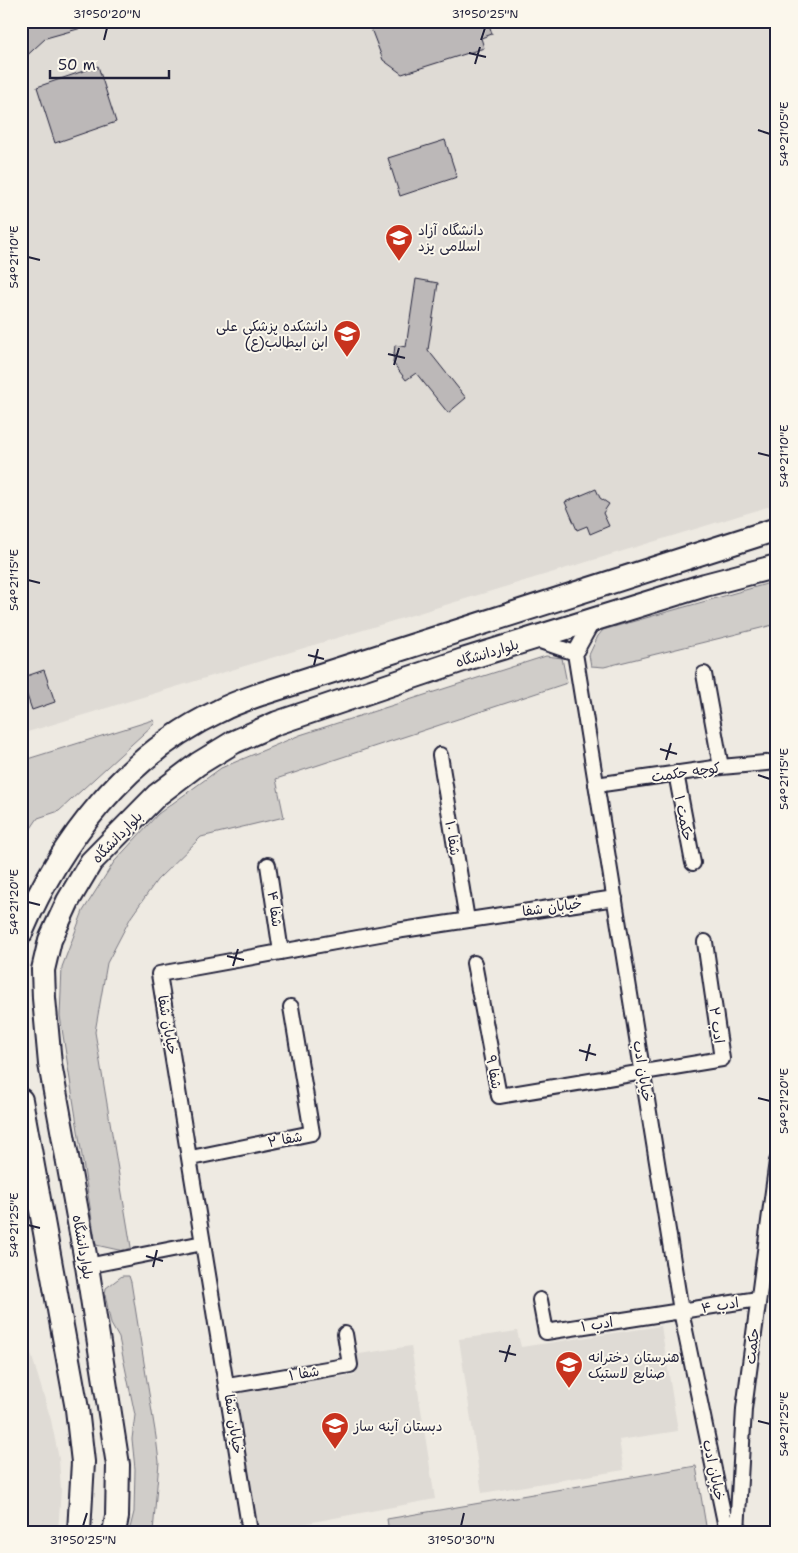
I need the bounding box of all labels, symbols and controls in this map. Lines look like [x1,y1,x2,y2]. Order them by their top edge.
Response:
text: 31°50'20"N [73,6,141,22]
text: 31°50'25"N [452,6,518,22]
scale bar [50,48,169,80]
text: 50 m [58,55,96,75]
text: 54°21'05"E [776,101,792,167]
place label: دانشگاه آزاد اسلامی یزد [418,221,484,255]
school or university icon: دانشگاه آزاد اسلامی یزد [384,223,414,262]
text: 54°21'10"E [6,225,22,289]
place label: دانشکده پزشکی علی ابن ابیطالب(ع) [216,317,328,352]
school or university icon: دانشکده پزشکی علی ابن ابیطالب(ع) [332,319,362,358]
text: 54°21'10"E [776,424,792,488]
text: 54°21'15"E [6,549,22,611]
street label: بلواردانشگاه [453,635,521,672]
text: 54°21'15"E [776,748,792,810]
street label: کوچه حکمت [650,758,722,787]
street label: حکمت ۱ [671,793,697,843]
street label: بلواردانشگاه [88,807,147,867]
street label: شفا ۱۰ [441,819,465,857]
text: 54°21'20"E [6,869,22,935]
street label: شفا ۴ [264,890,286,928]
street label: خیابان شفا [521,894,583,920]
street label: خیابان شفا [154,994,182,1056]
street label: ادب ۲ [706,1006,728,1044]
street label: خیابان ادب [629,1039,657,1103]
street label: شفا ۹ [482,1054,506,1090]
text: 54°21'20"E [776,1068,792,1134]
street label: شفا ۲ [266,1127,304,1151]
text: 54°21'25"E [6,1192,22,1258]
street label: بلواردانشگاه [67,1213,98,1281]
street label: ادب ۴ [700,1293,740,1317]
street label: ادب ۱ [580,1313,614,1335]
street label: حکمت [741,1327,763,1365]
place label: هنرستان دخترانه صنایع لاستیک [588,1348,679,1384]
school or university icon: هنرستان دخترانه صنایع لاستیک [554,1350,584,1389]
street label: شفا ۱ [287,1361,321,1385]
text: 54°21'25"E [776,1391,792,1457]
street label: خیابان شفا [220,1393,248,1455]
school or university icon: دبستان آینه ساز [320,1411,350,1450]
place label: دبستان آینه ساز [353,1417,443,1435]
street label: خیابان ادب [699,1438,729,1502]
text: 31°50'25"N [50,1532,116,1548]
text: 31°50'30"N [427,1532,495,1548]

